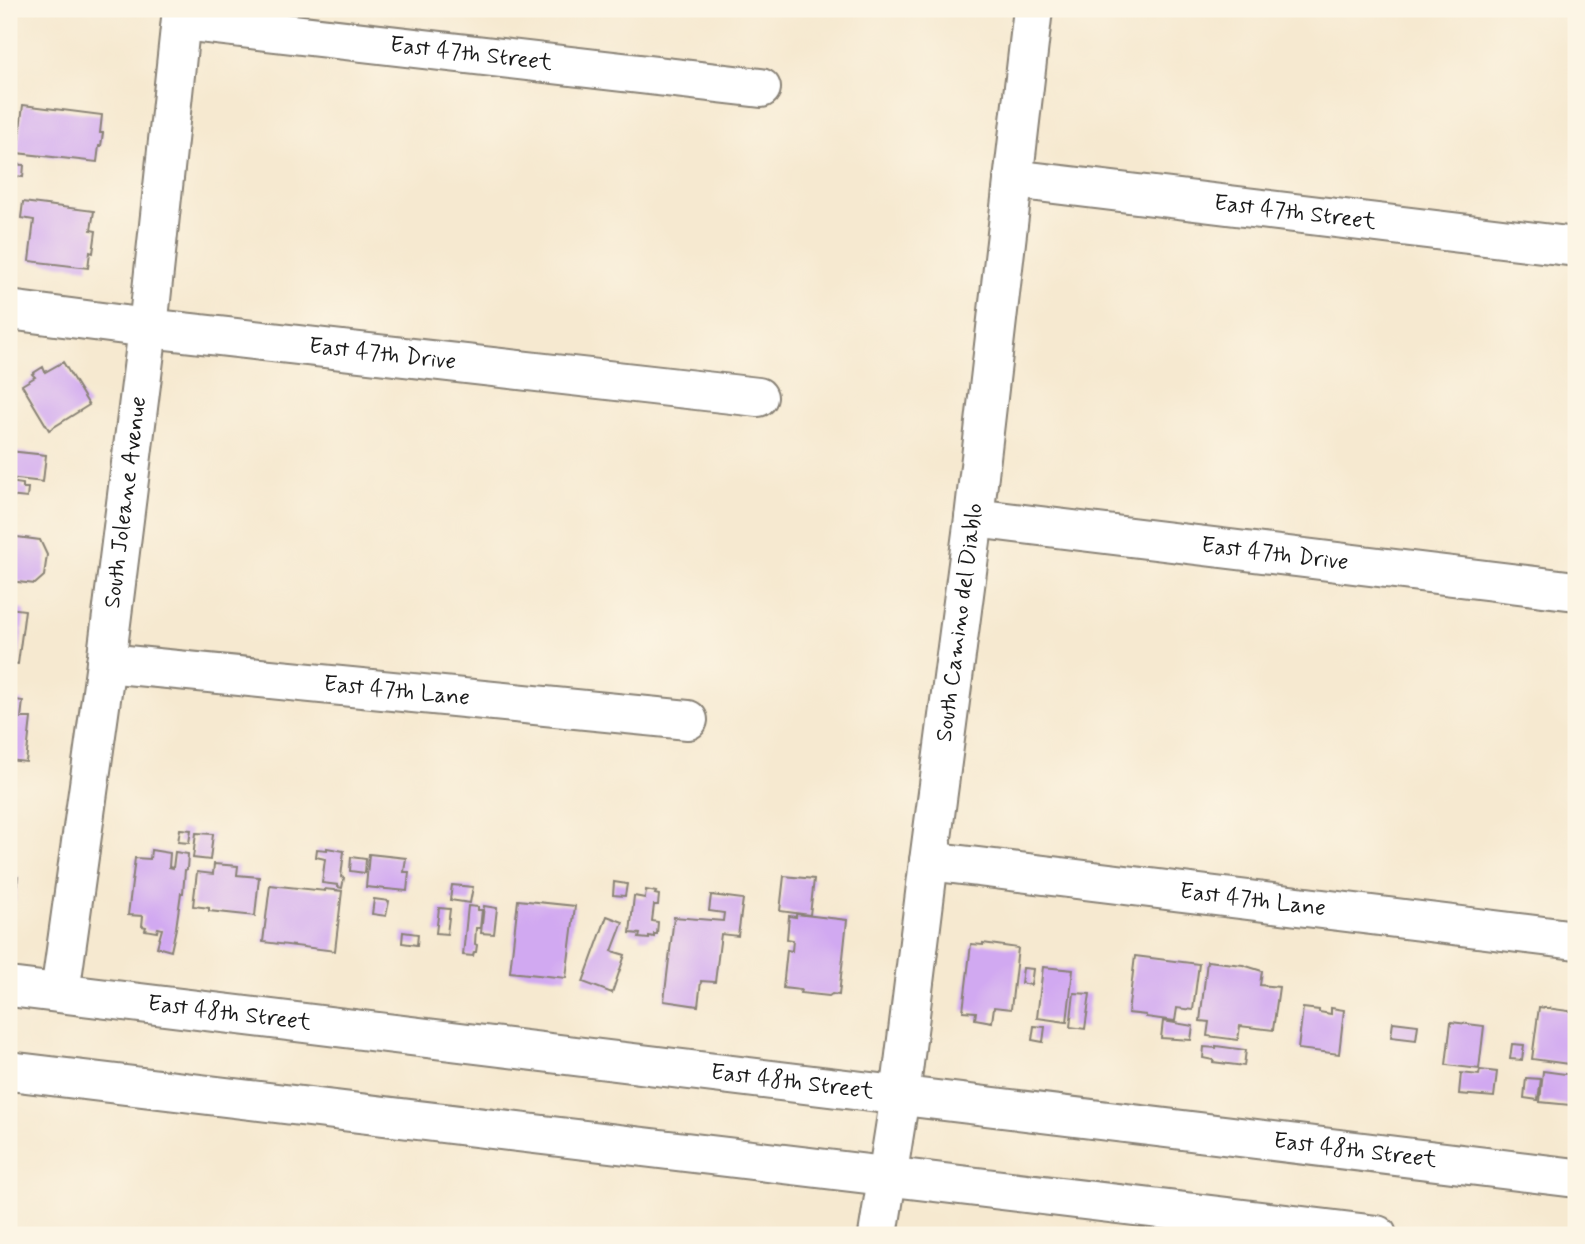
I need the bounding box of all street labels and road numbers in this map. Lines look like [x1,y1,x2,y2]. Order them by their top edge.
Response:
street label: East 47th Street [388,30,554,79]
street label: East 47th Street [1212,188,1378,238]
street label: East 47th Drive [307,331,458,378]
street label: South Joleane Avenue [98,395,154,610]
street label: South Camino del Diablo [930,502,991,744]
street label: East 47th Drive [1200,531,1350,578]
street label: East 47th Lane [322,669,471,714]
street label: East 47th Lane [1178,877,1327,924]
street label: East 48th Street [146,989,313,1039]
street label: East 48th Street [709,1058,876,1107]
street label: East 48th Street [1272,1126,1439,1176]

